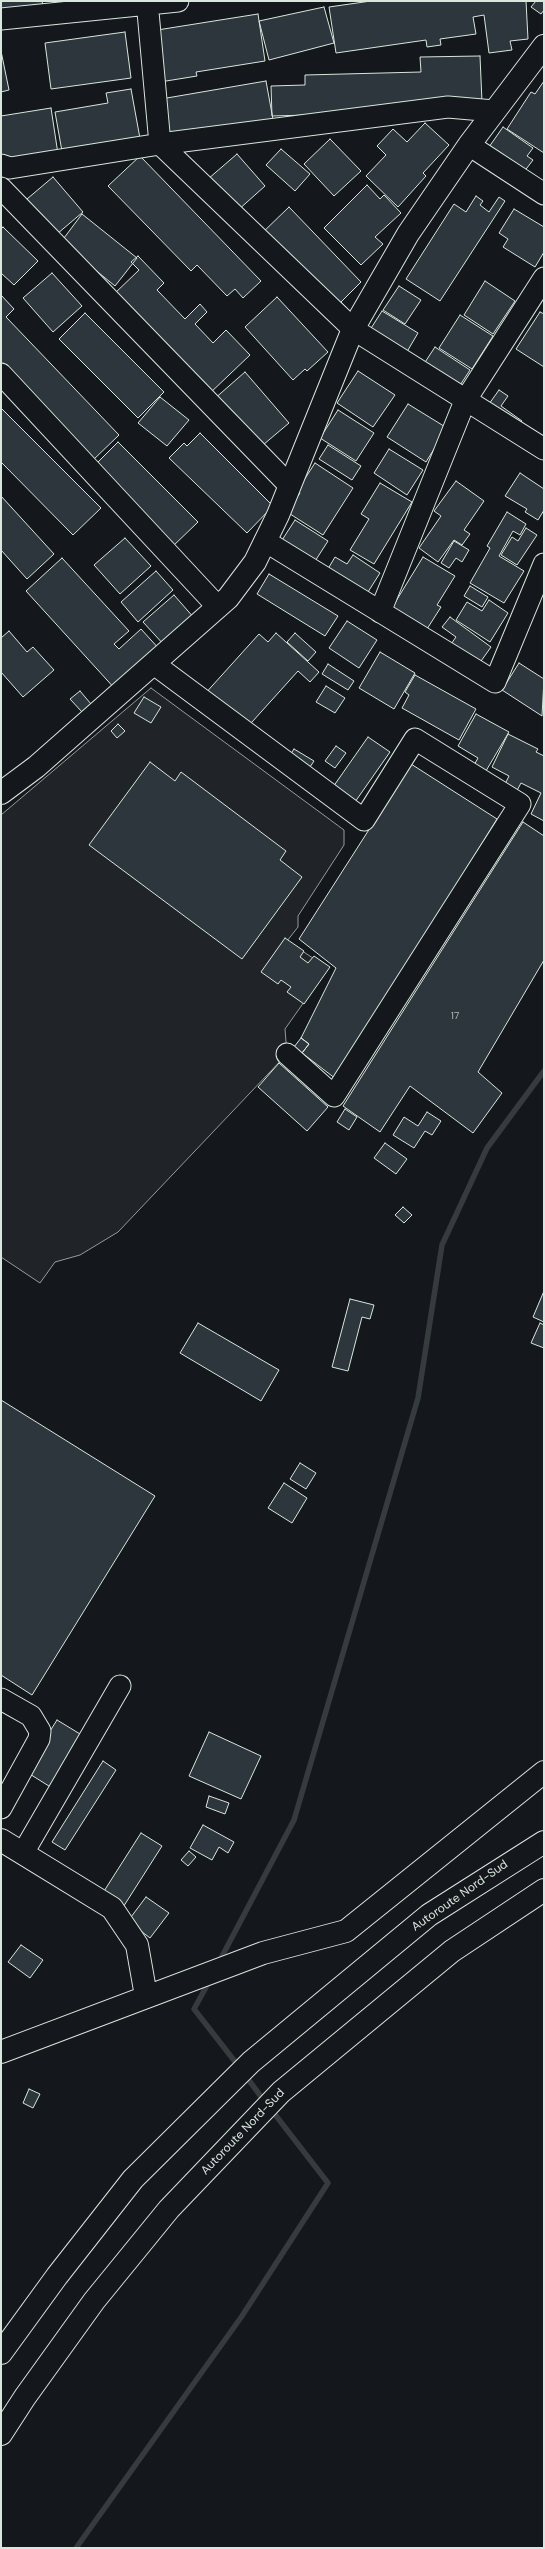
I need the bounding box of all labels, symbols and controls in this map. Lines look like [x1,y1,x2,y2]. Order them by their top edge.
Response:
house number: 17 [451,1010,459,1022]
street label: Autoroute Nord-Sud [409,1857,511,1935]
street label: Autoroute Nord-Sud [198,2086,288,2178]

